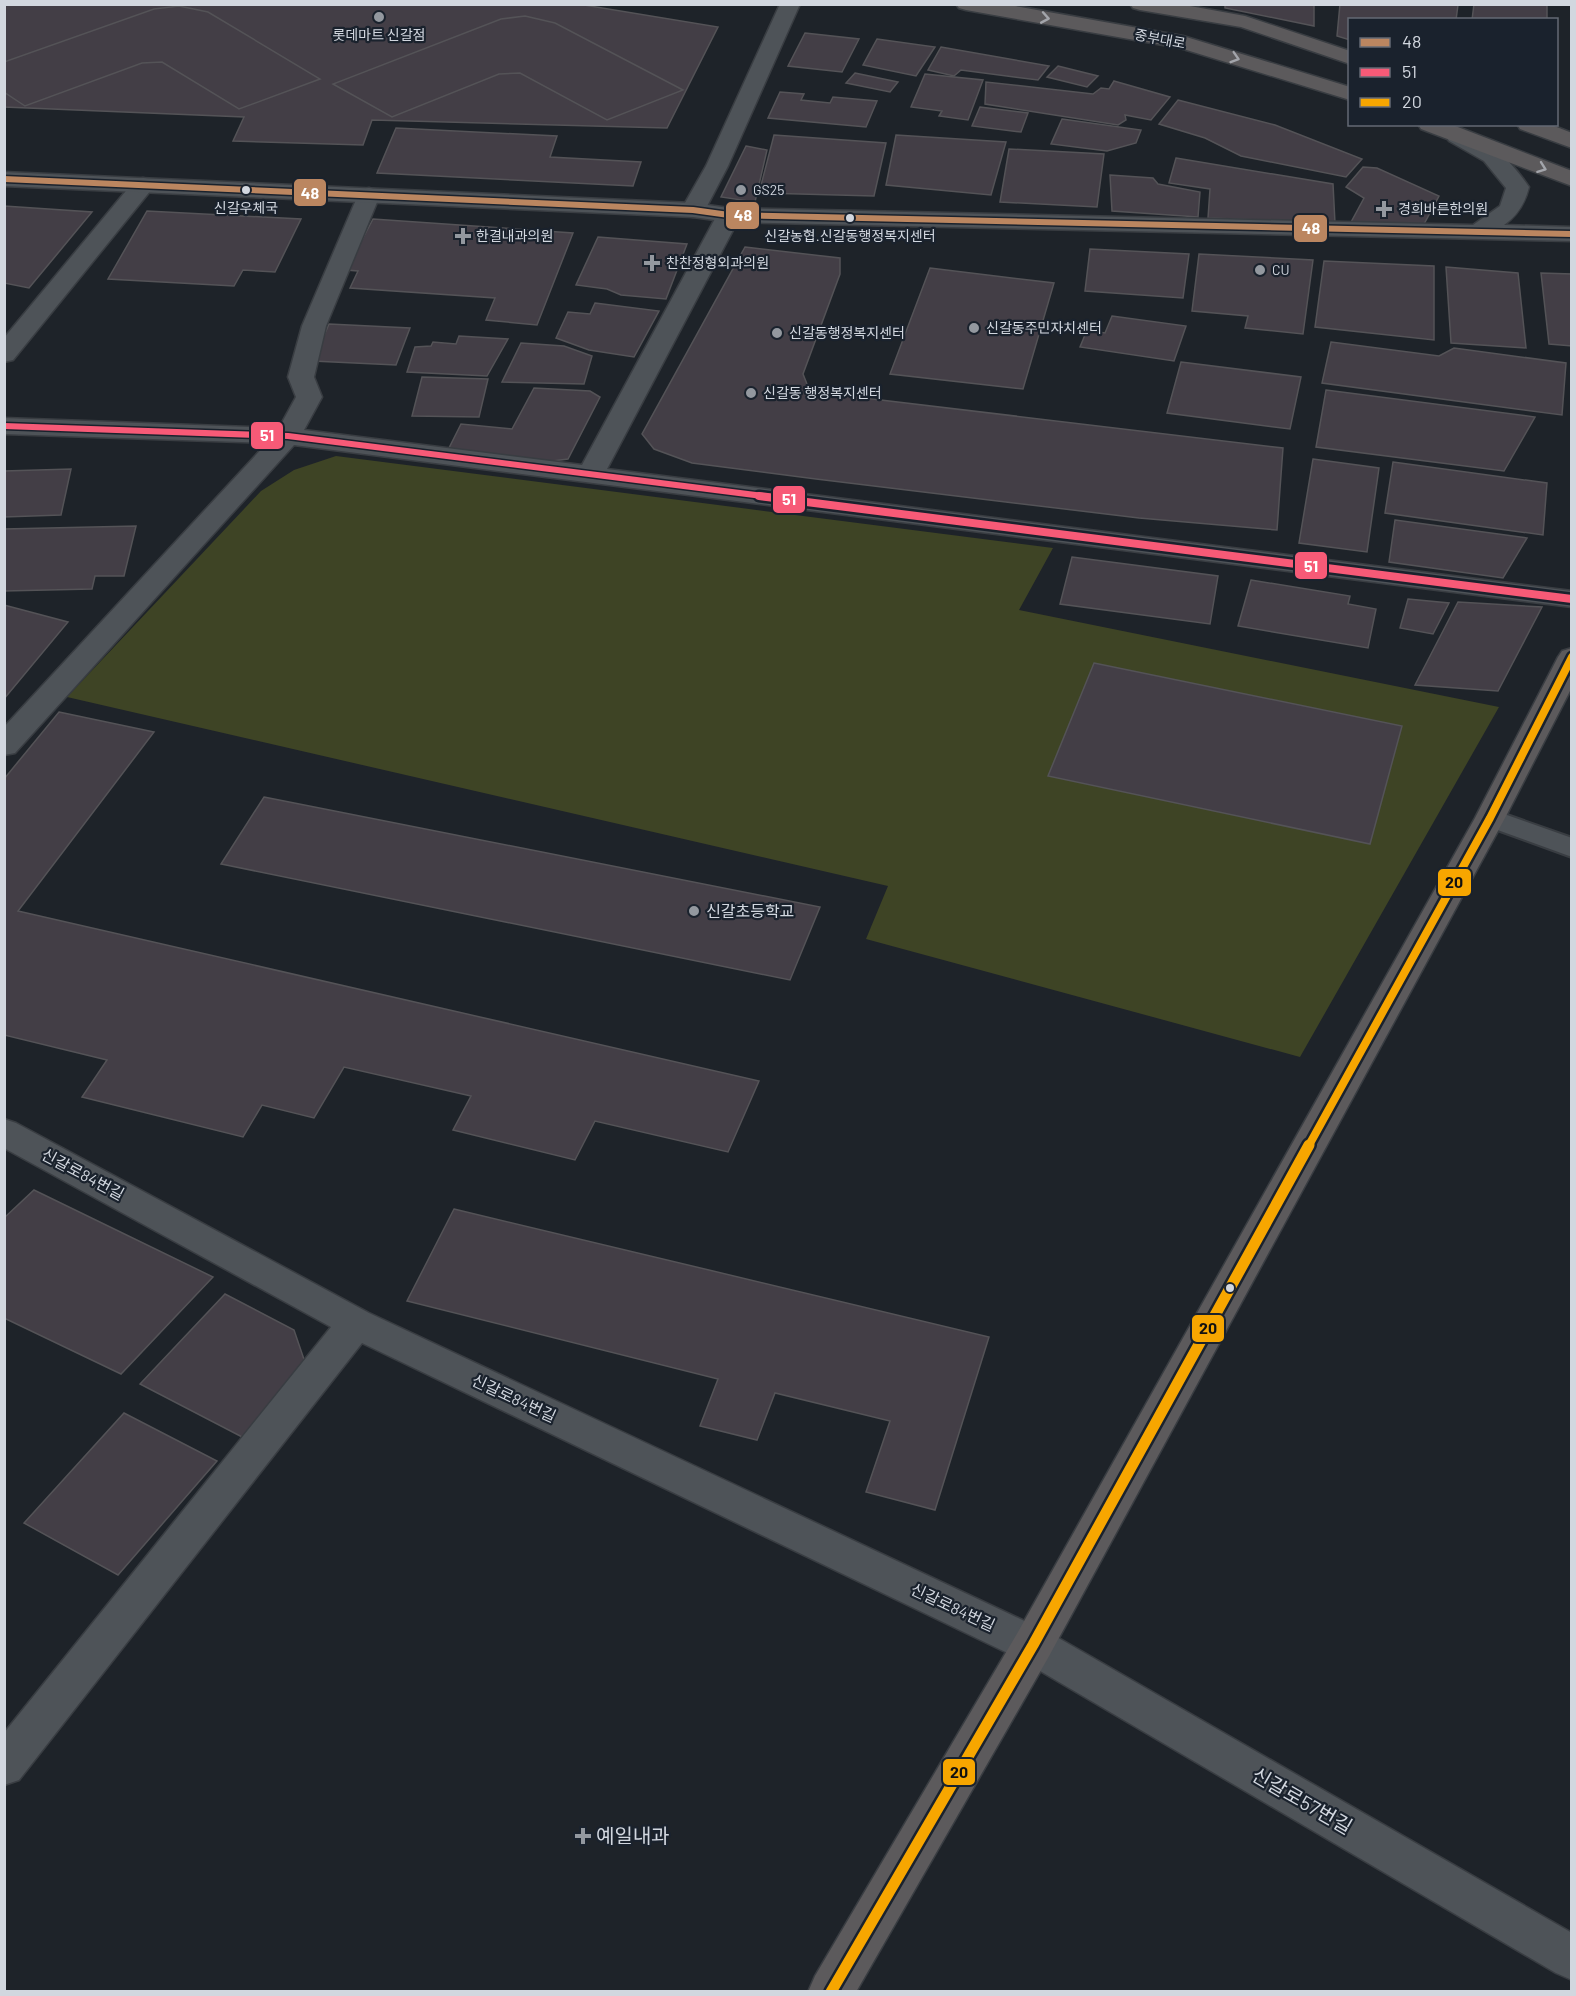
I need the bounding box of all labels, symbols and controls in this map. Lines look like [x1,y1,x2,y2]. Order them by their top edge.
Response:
marker: 롯데마트 신갈점 [372,10,386,24]
one-way arrow [1039,11,1049,24]
legend [1348,18,1558,126]
street label: 중부대로 [1133,25,1187,52]
place label: 롯데마트 신갈점 [333,26,425,43]
text: 48 [1402,30,1421,52]
one-way arrow [1229,51,1240,64]
text: 51 [1402,60,1417,82]
text: 20 [1402,90,1422,112]
one-way arrow [1536,161,1547,173]
line badge: 48 [293,178,327,207]
place label: GS25 [753,181,784,198]
text: 48 [301,183,320,202]
marker: GS25 [734,183,748,197]
marker: 신갈우체국 [240,184,252,196]
place label: 신갈우체국 [214,199,278,216]
marker: 경희바른한의원 [1375,200,1393,218]
place label: 경희바른한의원 [1398,200,1488,217]
line badge: 48 [725,201,760,230]
text: 48 [734,205,753,224]
marker: 신갈농협.신갈동행정복지센터 [844,212,856,224]
line badge: 48 [1293,214,1328,243]
text: 48 [1302,218,1321,237]
marker: 한결내과의원 [454,227,472,245]
place label: 한결내과의원 [476,227,553,244]
place label: 신갈농협.신갈동행정복지센터 [764,227,936,244]
marker: 찬찬정형외과의원 [643,254,661,272]
place label: 찬찬정형외과의원 [666,254,769,271]
place label: CU [1272,261,1290,278]
marker: CU [1253,263,1267,277]
place label: 신갈동주민자치센터 [986,319,1102,336]
marker: 신갈동주민자치센터 [967,321,981,335]
place label: 신갈동행정복지센터 [789,324,905,341]
marker: 신갈동행정복지센터 [770,326,784,340]
place label: 신갈동 행정복지센터 [763,384,882,401]
marker: 신갈동 행정복지센터 [744,386,758,400]
line badge: 51 [250,421,284,450]
text: 51 [260,425,274,444]
line badge: 51 [772,485,806,514]
text: 51 [782,489,796,508]
line badge: 51 [1294,551,1328,580]
text: 51 [1304,556,1318,575]
line badge: 20 [1437,868,1472,897]
text: 20 [1445,872,1463,891]
place label: 신갈초등학교 [706,901,794,920]
marker: 신갈초등학교 [687,904,701,918]
street label: 신갈로84번길 [39,1144,128,1203]
unlabelled marker [1224,1282,1236,1294]
line badge: 20 [1191,1314,1225,1343]
text: 20 [1199,1318,1217,1337]
street label: 신갈로84번길 [469,1370,559,1425]
street label: 신갈로84번길 [908,1579,998,1634]
line badge: 20 [942,1758,976,1786]
text: 20 [950,1762,968,1781]
street label: 신갈로57번길 [1248,1762,1357,1838]
place label: 예일내과 [596,1823,670,1847]
marker: 예일내과 [574,1827,592,1845]

